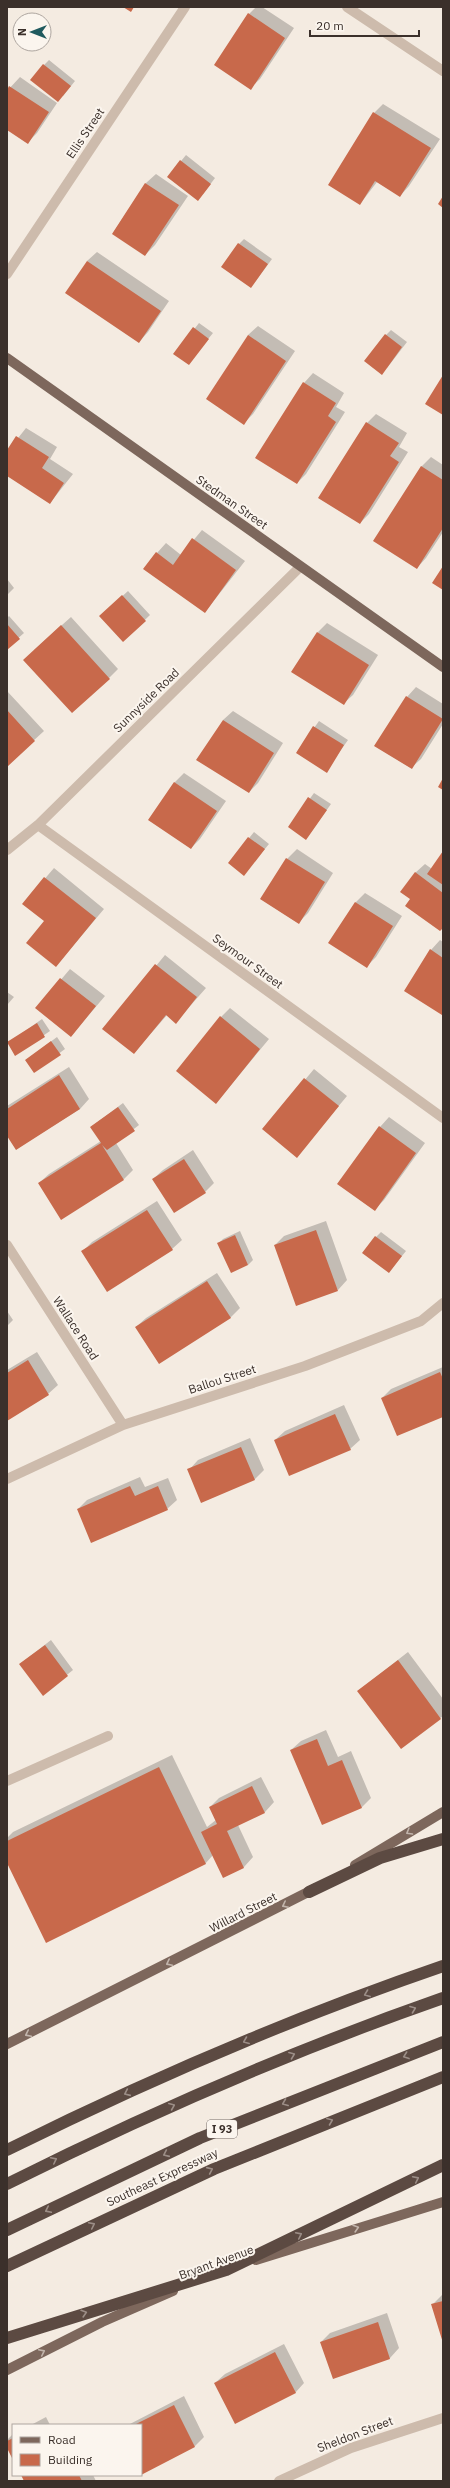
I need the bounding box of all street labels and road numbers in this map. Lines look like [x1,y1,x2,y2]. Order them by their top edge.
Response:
street label: Ellis Street [63,105,107,161]
street label: Stedman Street [193,472,271,532]
street label: Sunnyside Road [110,665,182,735]
street label: Seymour Street [210,930,286,992]
street label: Wallace Road [50,1293,102,1363]
street label: Ballou Street [186,1361,258,1397]
street label: Willard Street [207,1889,279,1935]
road number: I 93 [207,2120,237,2138]
street label: Southeast Expressway [104,2145,220,2209]
street label: Bryant Avenue [177,2241,256,2282]
street label: Sheldon Street [315,2413,395,2455]

